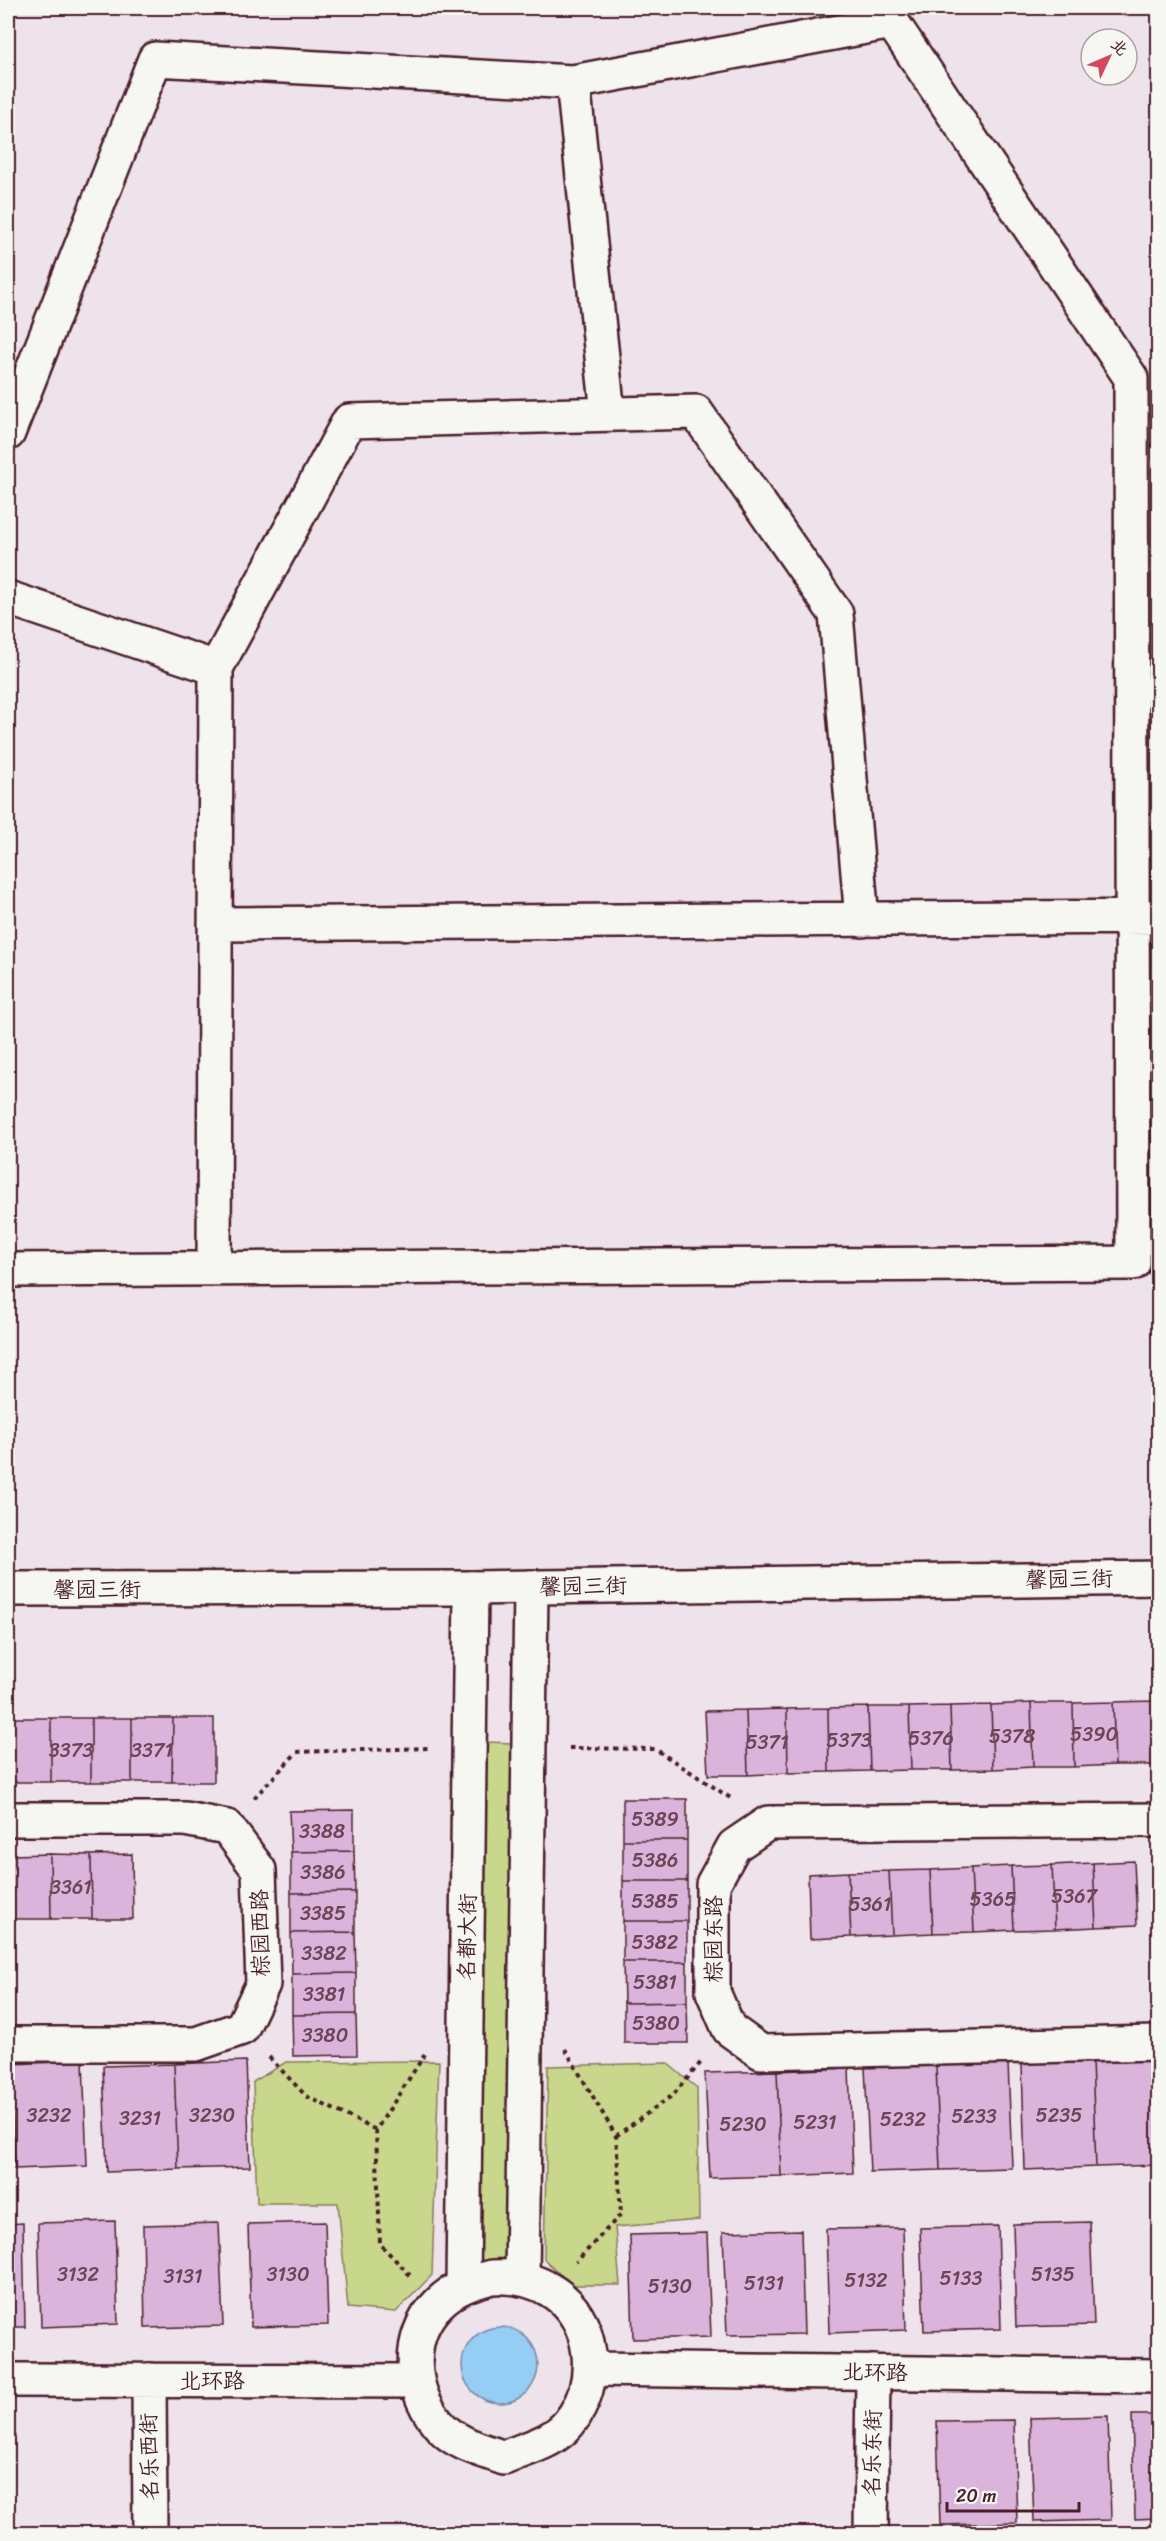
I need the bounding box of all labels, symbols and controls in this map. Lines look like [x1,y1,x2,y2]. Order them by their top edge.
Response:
north arrow [1079,27,1139,87]
text: 北 [1103,31,1135,63]
street label: 馨园三街 [1025,1559,1113,1599]
street label: 馨园三街 [539,1566,627,1606]
street label: 馨园三街 [53,1570,141,1609]
house number: 5390 [1070,1717,1118,1752]
house number: 5378 [989,1719,1035,1754]
house number: 5376 [908,1721,954,1756]
house number: 5373 [826,1723,872,1758]
house number: 5371 [745,1725,789,1760]
house number: 3373 [49,1733,93,1768]
house number: 3371 [131,1733,173,1768]
house number: 5389 [631,1802,679,1837]
house number: 3388 [299,1814,345,1849]
house number: 5386 [632,1843,678,1878]
house number: 3386 [300,1855,346,1890]
house number: 3361 [50,1870,92,1905]
house number: 5367 [1051,1879,1099,1914]
house number: 5365 [970,1882,1016,1917]
house number: 5385 [631,1884,679,1919]
house number: 5361 [848,1887,892,1922]
street label: 棕园西路 [240,1889,280,1977]
street label: 名都大街 [447,1893,487,1981]
street label: 棕园东路 [694,1895,733,1983]
house number: 3385 [300,1896,346,1931]
house number: 5382 [632,1925,679,1960]
house number: 3382 [301,1936,347,1971]
house number: 5381 [633,1965,677,2000]
house number: 3381 [303,1977,345,2012]
house number: 5380 [632,2006,680,2041]
house number: 3380 [302,2018,348,2053]
house number: 3232 [26,2098,72,2133]
house number: 3230 [189,2098,235,2133]
house number: 5235 [1036,2098,1082,2133]
house number: 5233 [951,2099,997,2134]
house number: 3231 [119,2101,161,2136]
house number: 5232 [880,2102,927,2137]
house number: 5231 [793,2105,837,2140]
house number: 5230 [719,2107,767,2142]
house number: 3132 [57,2257,99,2292]
house number: 3130 [266,2257,310,2292]
house number: 5135 [1031,2257,1075,2292]
house number: 3131 [163,2259,203,2294]
house number: 5133 [940,2261,982,2296]
house number: 5132 [844,2263,888,2298]
house number: 5131 [744,2266,784,2301]
house number: 5130 [648,2269,692,2304]
street label: 北环路 [842,2352,908,2392]
street label: 北环路 [179,2361,245,2400]
street label: 名乐东街 [852,2409,892,2497]
street label: 名乐西街 [129,2413,169,2501]
scale bar [947,2475,1079,2513]
text: 20 m [956,2480,996,2512]

